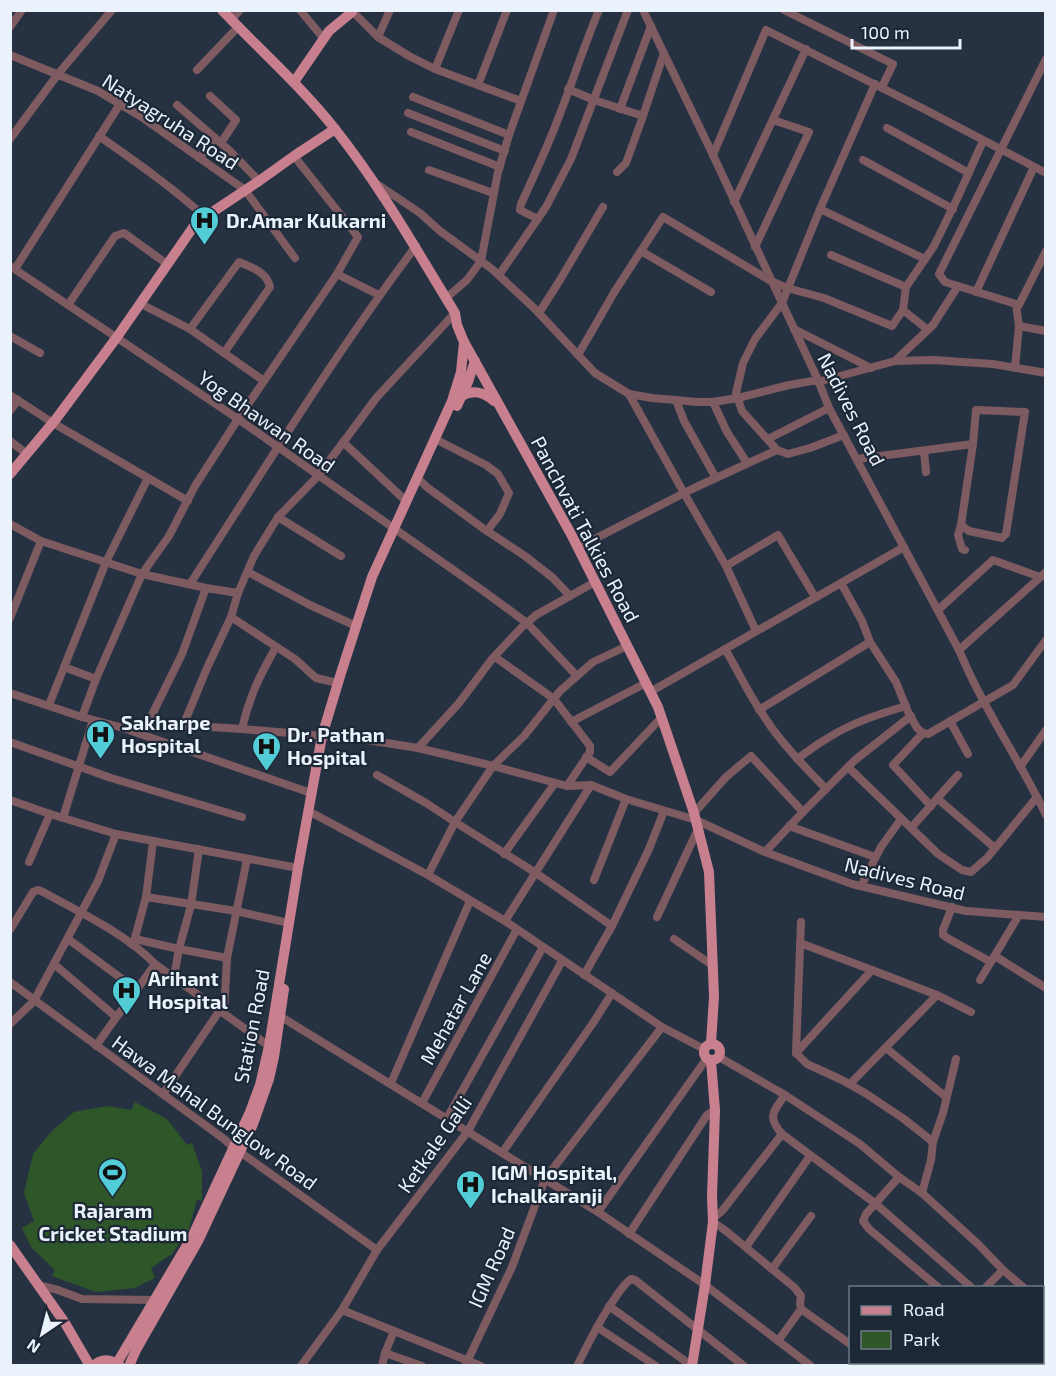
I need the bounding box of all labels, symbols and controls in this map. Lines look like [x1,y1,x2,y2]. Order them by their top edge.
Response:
scale bar [852,12,960,50]
text: 100 m [861,21,910,43]
street label: Natyagruha Road [98,68,244,174]
hospital icon: Dr.Amar Kulkarni [189,204,221,246]
place label: Dr.Amar Kulkarni [226,208,386,232]
street label: Nadives Road [813,349,891,469]
street label: Yog Bhawan Road [194,365,340,477]
street label: Panchvati Talkies Road [527,432,645,626]
place label: Sakharpe Hospital [121,710,211,757]
hospital icon: Sakharpe Hospital [84,718,116,760]
place label: Dr. Pathan Hospital [287,722,385,769]
hospital icon: Dr. Pathan Hospital [250,730,282,772]
street label: Nadives Road [842,851,968,905]
street label: Mehatar Lane [414,947,496,1069]
place label: Arihant Hospital [148,966,228,1013]
street label: Station Road [228,967,274,1085]
hospital icon: Arihant Hospital [111,974,143,1016]
street label: Hawa Mahal Bunglow Road [108,1030,322,1194]
street label: Ketkale Galli [392,1091,476,1197]
sports icon: Rajaram Cricket Stadium [97,1156,129,1198]
place label: IGM Hospital, Ichalkaranji [491,1160,617,1207]
hospital icon: IGM Hospital, Ichalkaranji [454,1168,486,1210]
place label: Rajaram Cricket Stadium [39,1198,187,1245]
street label: IGM Road [463,1223,519,1311]
legend [849,1286,1044,1364]
text: Road [903,1298,944,1320]
north arrow [12,1304,72,1364]
text: Park [903,1328,940,1350]
text: N [23,1336,43,1358]

